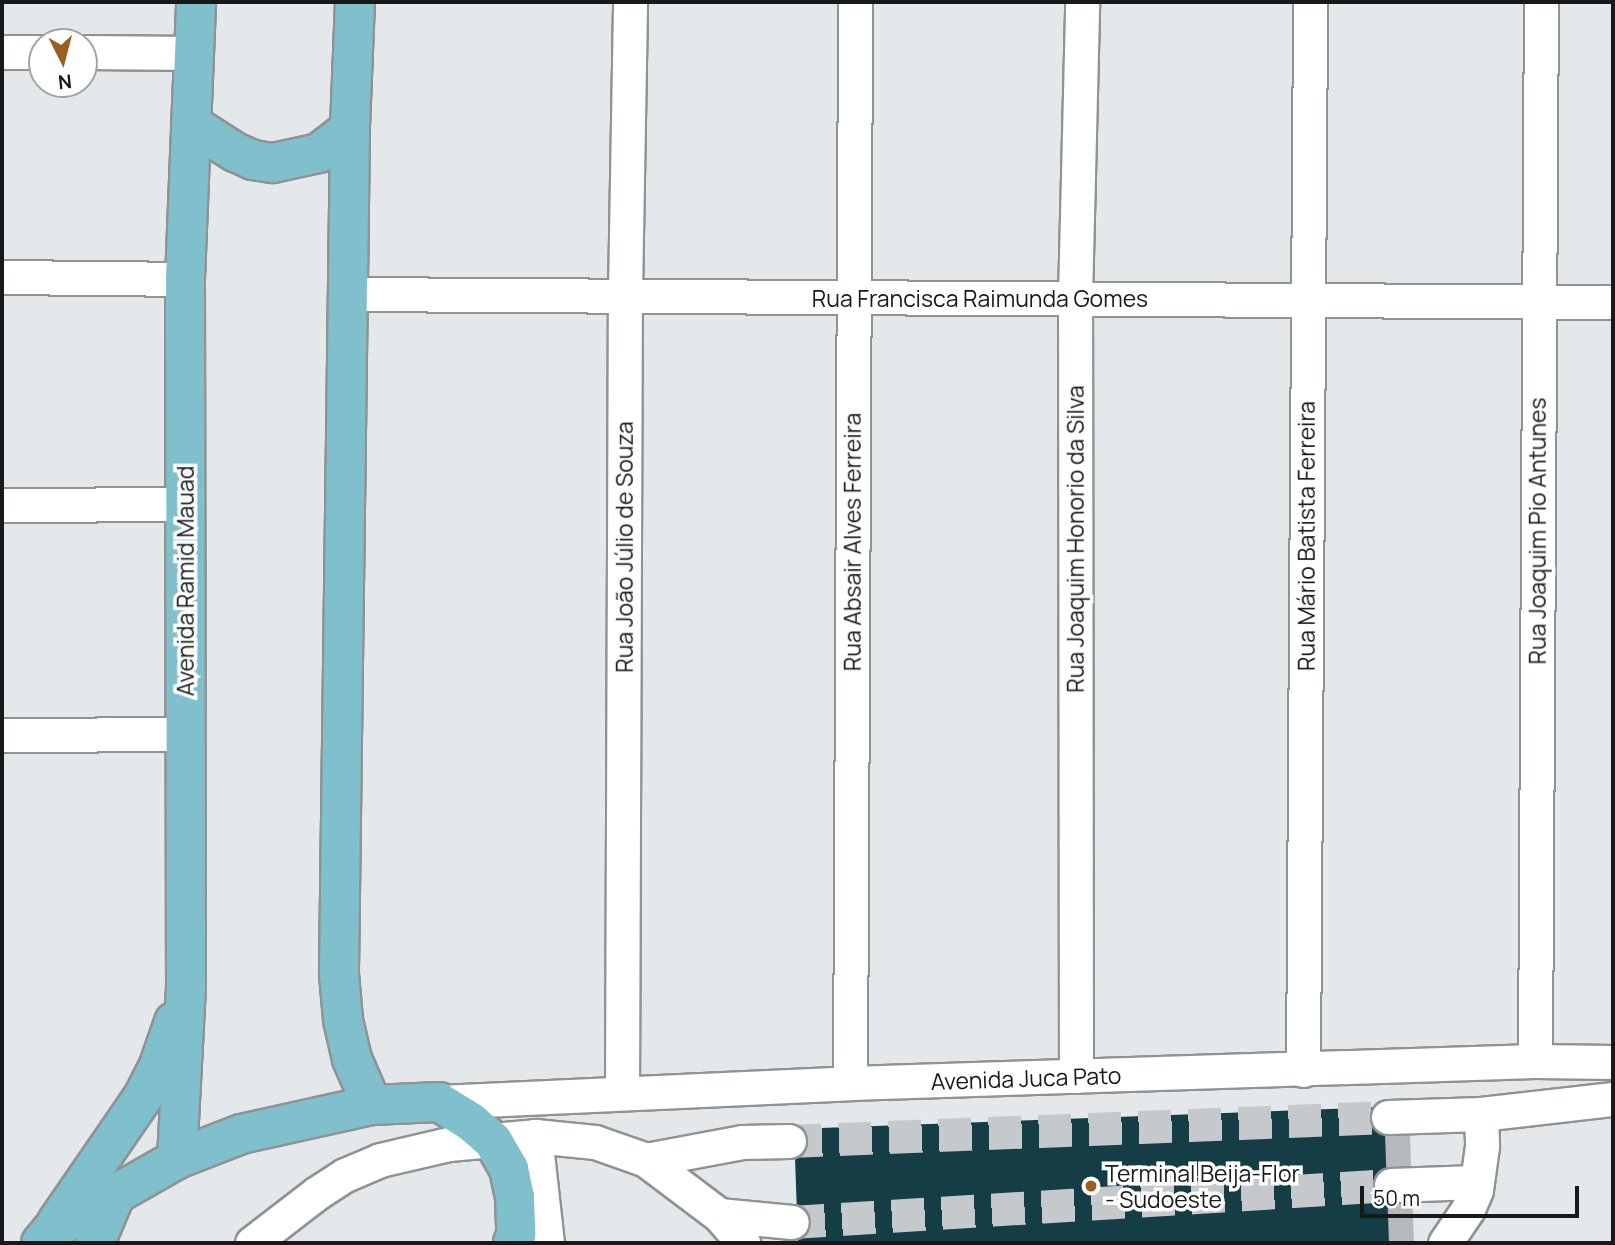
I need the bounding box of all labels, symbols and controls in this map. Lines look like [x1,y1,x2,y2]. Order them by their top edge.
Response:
north arrow [28,28,98,98]
text: N [57,68,73,96]
street label: Rua Francisca Raimunda Gomes [812,284,1148,312]
street label: Rua Joaquim Honorio da Silva [1061,385,1089,693]
street label: Rua Joaquim Pio Antunes [1523,397,1551,665]
street label: Rua Mário Batista Ferreira [1292,401,1320,671]
street label: Rua Absair Alves Ferreira [838,413,866,671]
street label: Rua João Júlio de Souza [610,421,638,673]
street label: Avenida Ramid Mauad [171,466,199,696]
street label: Avenida Juca Pato [930,1061,1122,1095]
place label: Terminal Beija-Flor - Sudoeste [1105,1159,1300,1213]
scale bar [1363,1172,1582,1216]
marker: Terminal Beija-Flor - Sudoeste [1083,1178,1099,1194]
text: 50 m [1373,1184,1420,1212]

